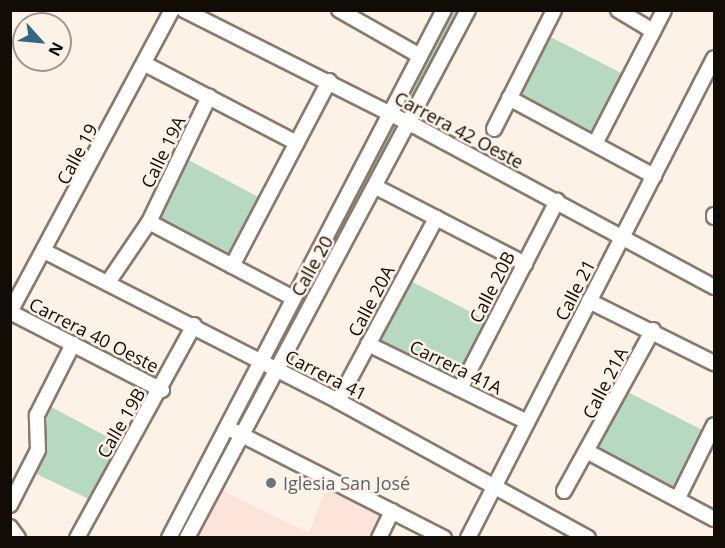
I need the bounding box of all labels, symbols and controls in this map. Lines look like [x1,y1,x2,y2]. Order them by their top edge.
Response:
north arrow [12,12,72,72]
text: N [44,38,69,60]
street label: Carrera 42 Oeste [391,87,527,173]
street label: Calle 19A [136,113,190,191]
street label: Calle 19 [52,120,102,188]
street label: Calle 20 [287,232,337,300]
street label: Calle 20B [465,248,519,326]
street label: Calle 21 [550,256,600,324]
street label: Calle 20A [343,262,399,340]
street label: Carrera 40 Oeste [26,293,162,377]
street label: Carrera 41A [406,335,506,399]
street label: Calle 21A [578,344,632,422]
street label: Carrera 41 [282,345,370,405]
street label: Calle 19B [92,384,150,462]
place label: Iglesia San José [283,472,410,494]
marker: Iglesia San José [264,476,278,490]

